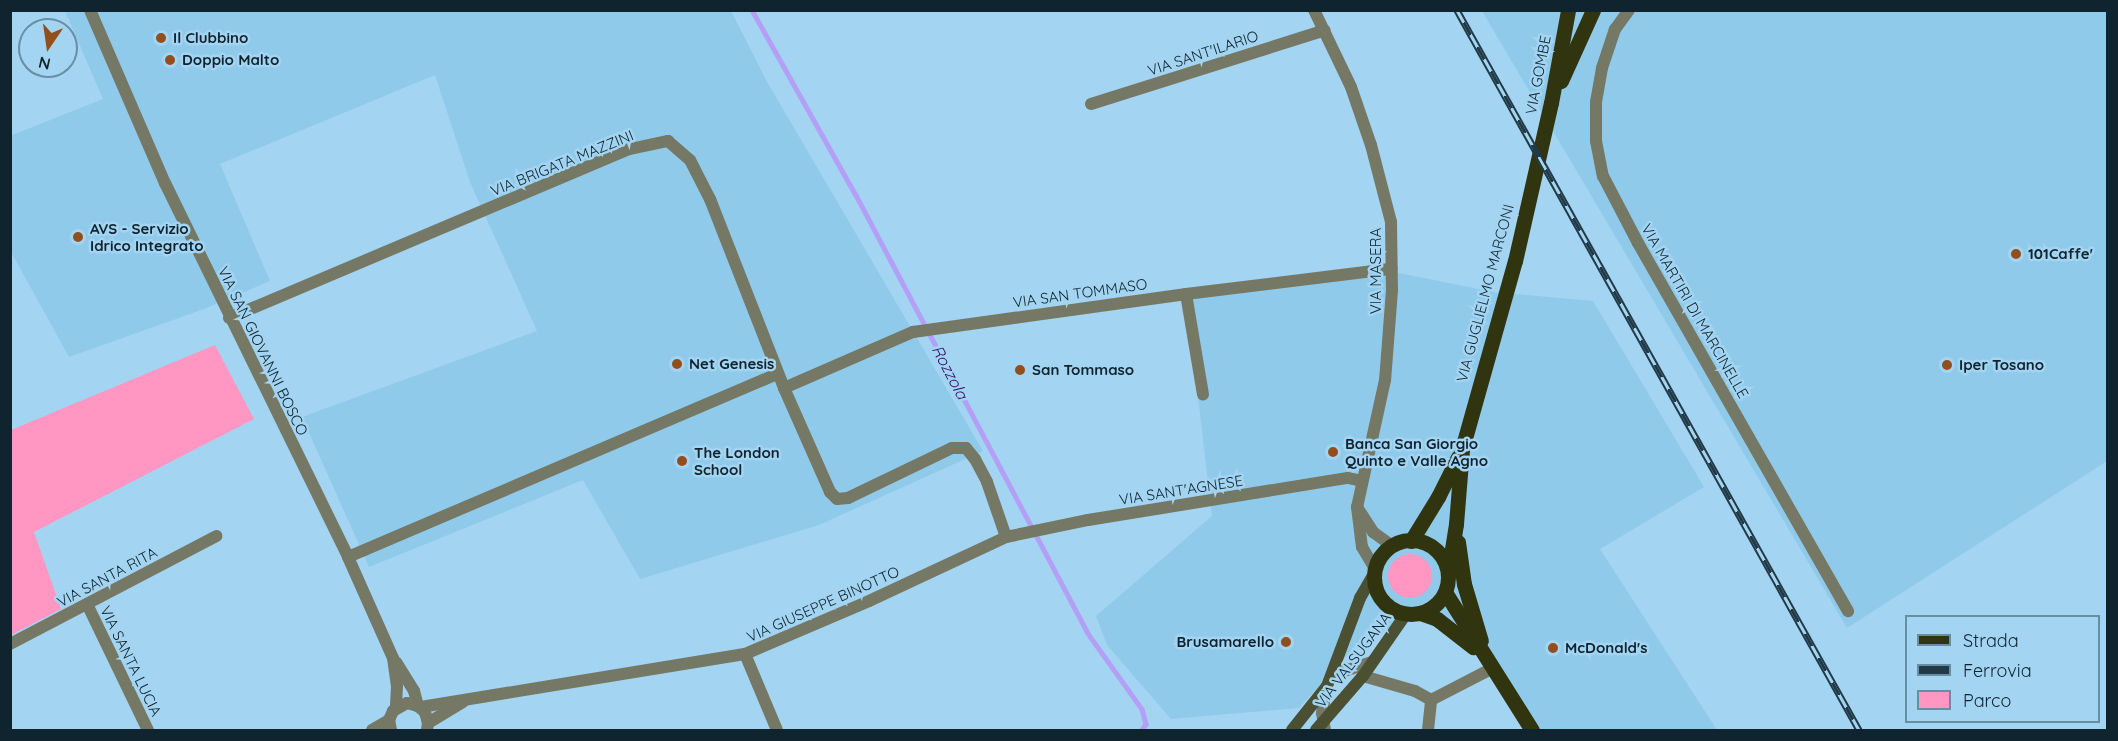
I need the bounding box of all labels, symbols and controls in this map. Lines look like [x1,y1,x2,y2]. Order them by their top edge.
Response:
north arrow [18,18,78,78]
street label: VIA SANT'ILARIO [1145,27,1261,79]
place label: Il Clubbino [173,29,248,47]
marker: Il Clubbino [154,31,168,45]
street label: VIA GOMBE [1522,34,1554,116]
place label: Doppio Malto [182,51,279,69]
text: N [36,53,52,75]
marker: Doppio Malto [163,53,177,67]
street label: VIA BRIGATA MAZZINI [488,126,636,200]
street label: VIA GUGLIELMO MARCONI [1453,202,1517,384]
place label: AVS - Servizio Idrico Integrato [90,219,204,254]
street label: VIA MARTIRI DI MARCINELLE [1638,221,1752,401]
street label: VIA MASERA [1367,228,1385,314]
marker: AVS - Servizio Idrico Integrato [71,230,85,244]
place label: 101Caffe' [2028,245,2093,263]
marker: 101Caffe' [2009,247,2023,261]
street label: VIA SAN GIOVANNI BOSCO [214,263,312,439]
street label: VIA SAN TOMMASO [1012,275,1148,311]
water label: Rozzola [928,342,972,402]
place label: Net Genesis [689,355,774,373]
place label: Iper Tosano [1959,356,2044,374]
marker: Net Genesis [670,357,684,371]
marker: Iper Tosano [1940,358,1954,372]
place label: San Tommaso [1032,361,1134,379]
marker: San Tommaso [1013,363,1027,377]
place label: Banca San Giorgio Quinto e Valle Agno [1345,434,1488,469]
place label: The London School [694,443,780,478]
marker: Banca San Giorgio Quinto e Valle Agno [1326,445,1340,459]
marker: The London School [675,454,689,468]
street label: VIA SANT'AGNESE [1118,471,1244,509]
street label: VIA SANTA RITA [54,543,160,611]
street label: VIA GIUSEPPE BINOTTO [744,562,902,646]
street label: VIA SANTA LUCIA [97,603,165,719]
street label: VIA VALSUGANA [1311,609,1395,711]
legend [1905,615,2100,723]
text: Strada [1963,629,2019,652]
place label: Brusamarello [1177,633,1274,651]
marker: Brusamarello [1279,635,1293,649]
place label: McDonald's [1565,639,1647,657]
marker: McDonald's [1546,641,1560,655]
text: Ferrovia [1963,659,2032,682]
text: Parco [1963,689,2011,712]

